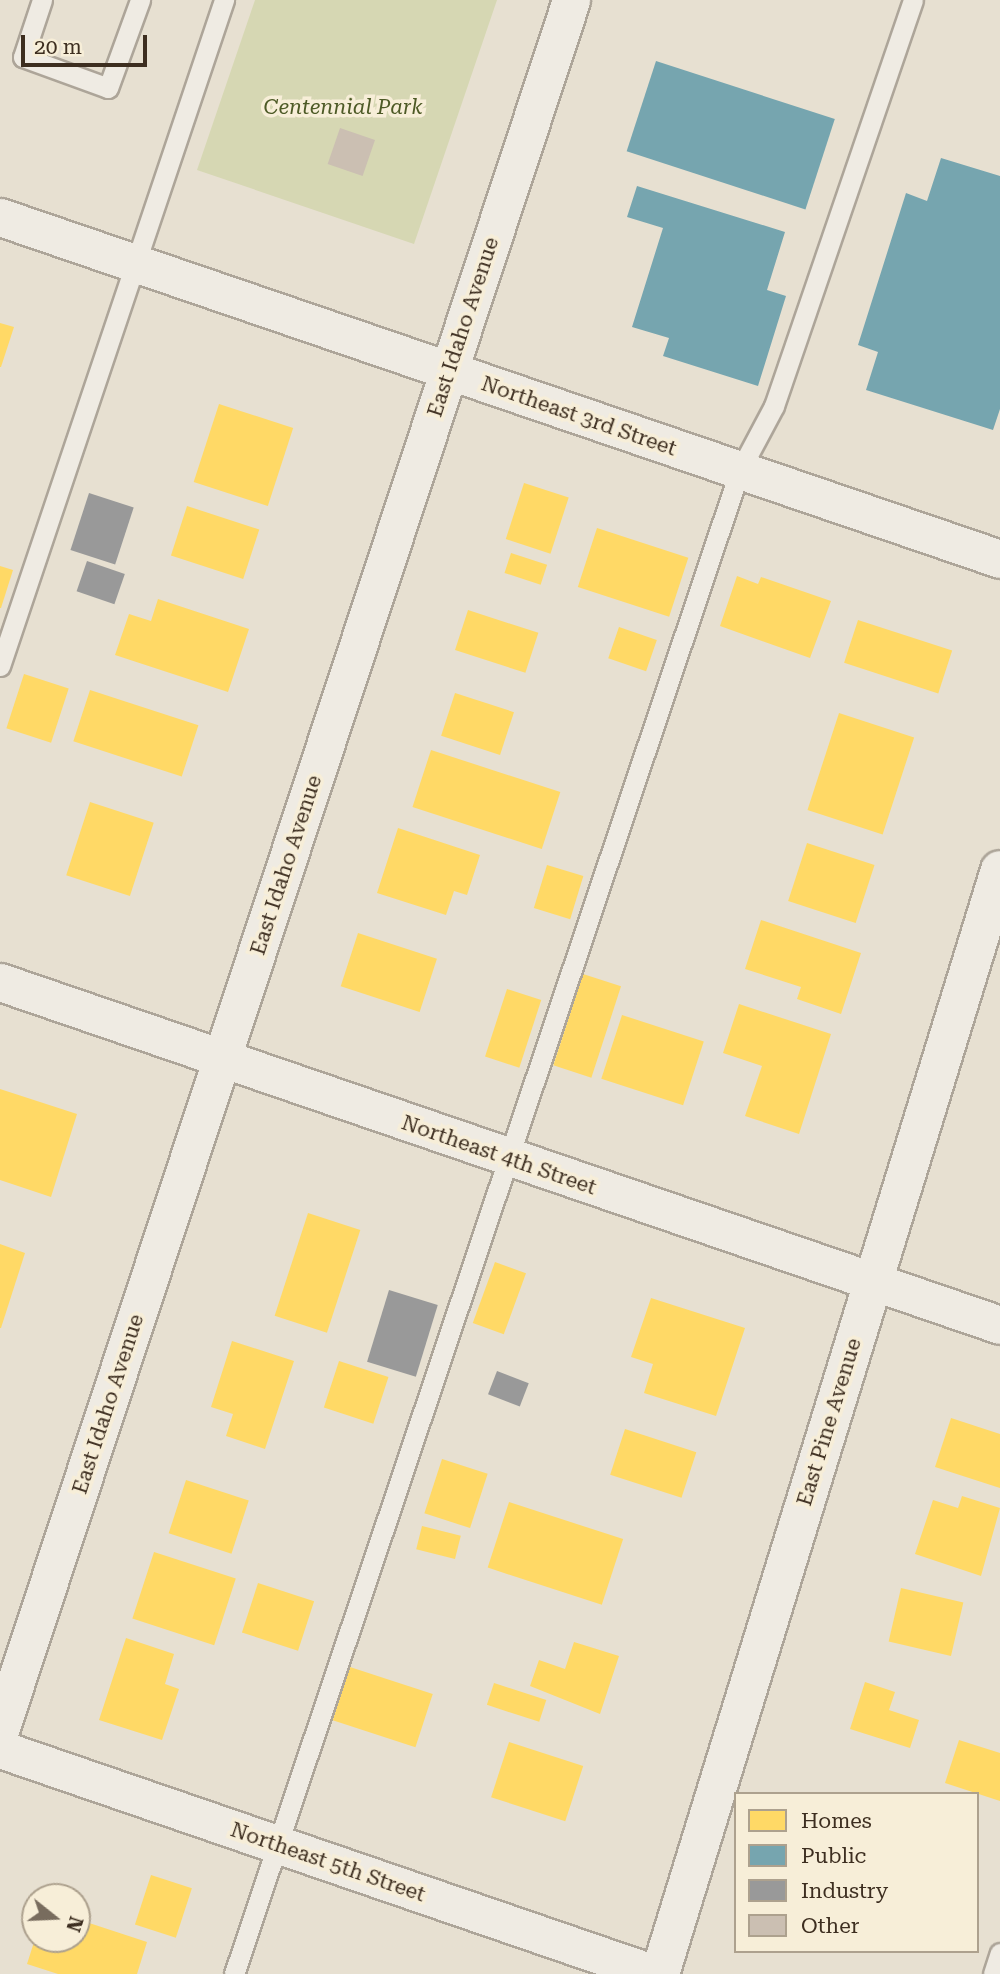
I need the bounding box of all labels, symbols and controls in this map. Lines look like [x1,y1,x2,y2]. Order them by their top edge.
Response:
scale bar [24,21,150,65]
text: 20 m [34,35,82,59]
park label: Centennial Park [263,94,423,120]
street label: East Idaho Avenue [422,234,504,420]
street label: Northeast 3rd Street [478,371,680,461]
street label: East Idaho Avenue [245,772,327,958]
street label: Northeast 4th Street [398,1110,600,1200]
street label: East Idaho Avenue [67,1311,149,1497]
street label: East Pine Avenue [792,1335,866,1509]
legend [734,1792,979,1953]
text: Homes [801,1809,872,1833]
street label: Northeast 5th Street [227,1817,429,1907]
text: Public [801,1844,866,1868]
text: Industry [801,1879,888,1903]
north arrow [21,1883,91,1953]
text: N [61,1914,88,1935]
text: Other [801,1914,859,1938]

